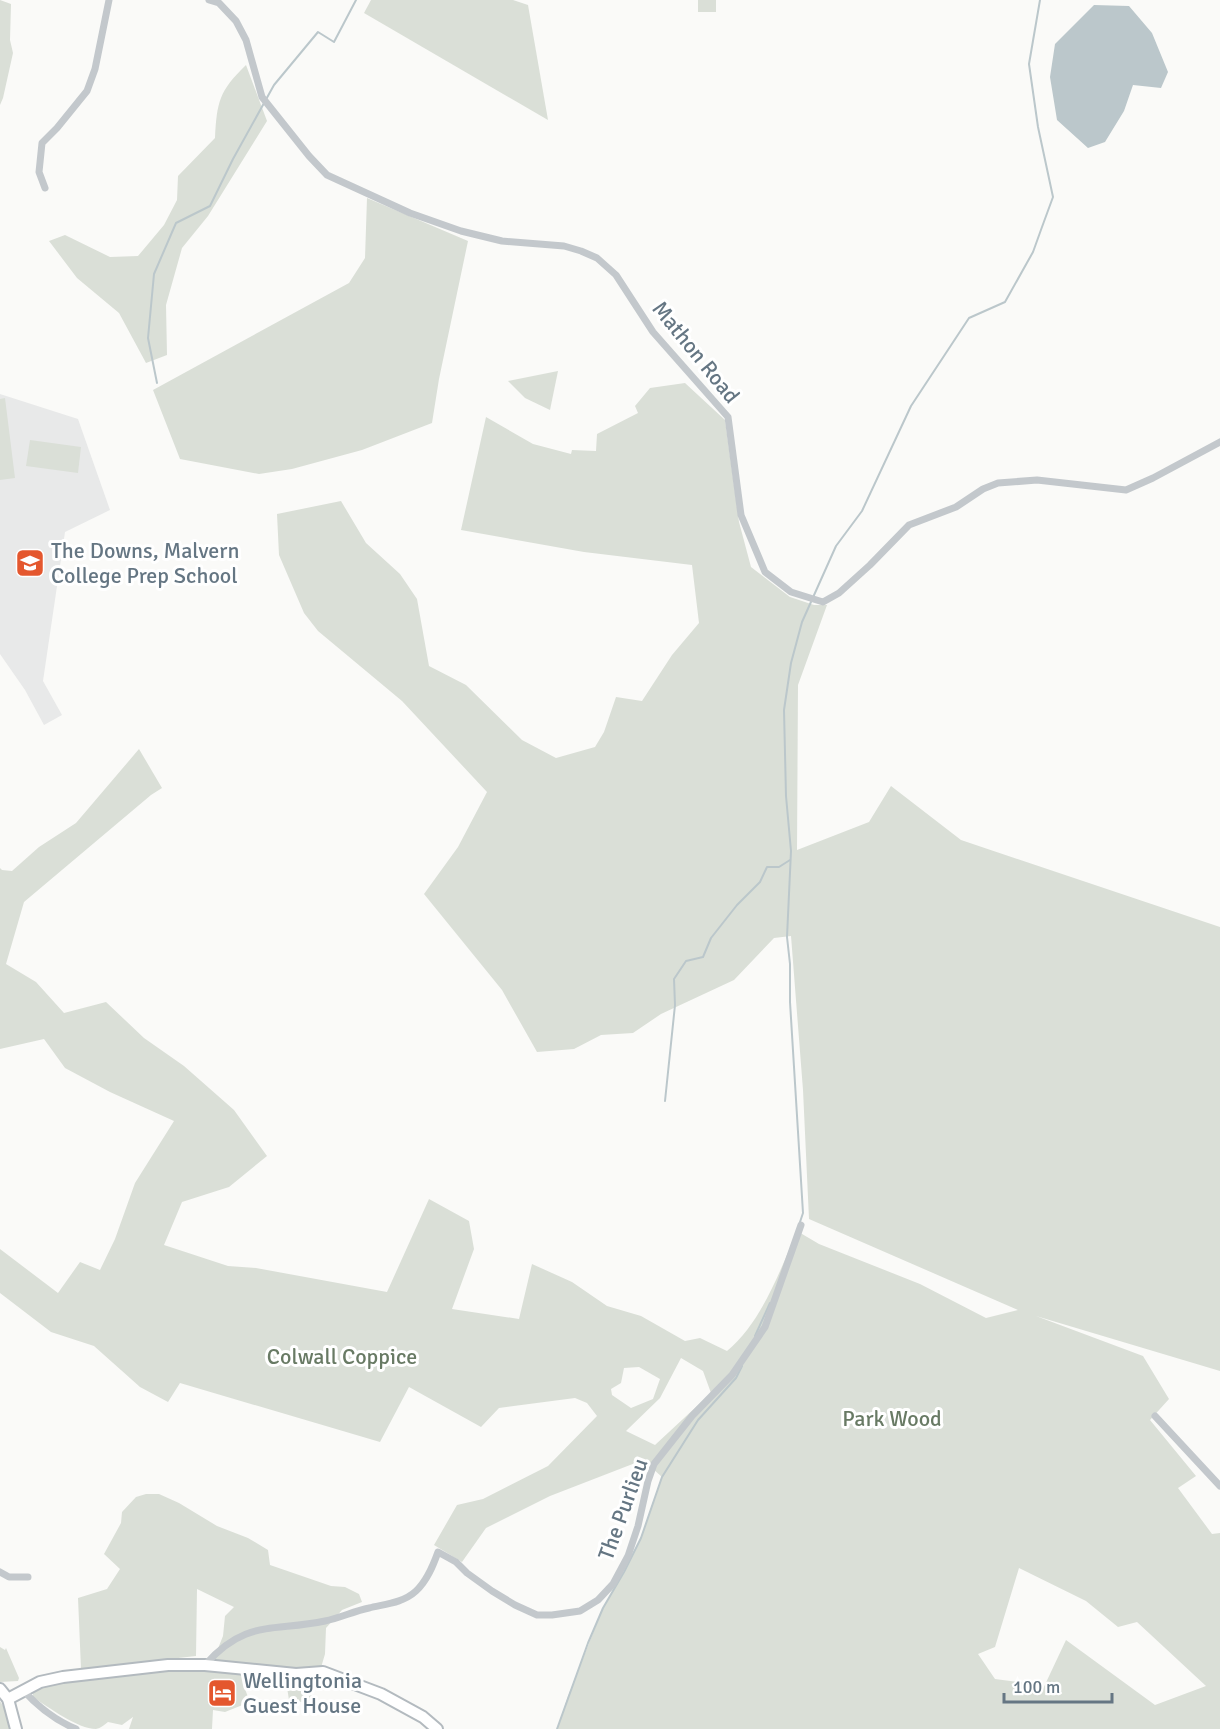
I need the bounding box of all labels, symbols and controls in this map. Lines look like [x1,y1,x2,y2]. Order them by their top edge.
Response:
street label: Mathon Road [647,295,745,409]
place label: The Downs, Malvern College Prep School [51,537,239,589]
school or university icon: The Downs, Malvern College Prep School [14,547,46,579]
park label: Colwall Coppice [267,1343,417,1370]
park label: Park Wood [842,1405,942,1432]
street label: The Purlieu [592,1454,654,1564]
scale bar [1004,1666,1112,1704]
place label: Wellingtonia Guest House [243,1667,362,1719]
text: 100 m [1013,1676,1060,1698]
hotel icon: Wellingtonia Guest House [206,1677,238,1709]

